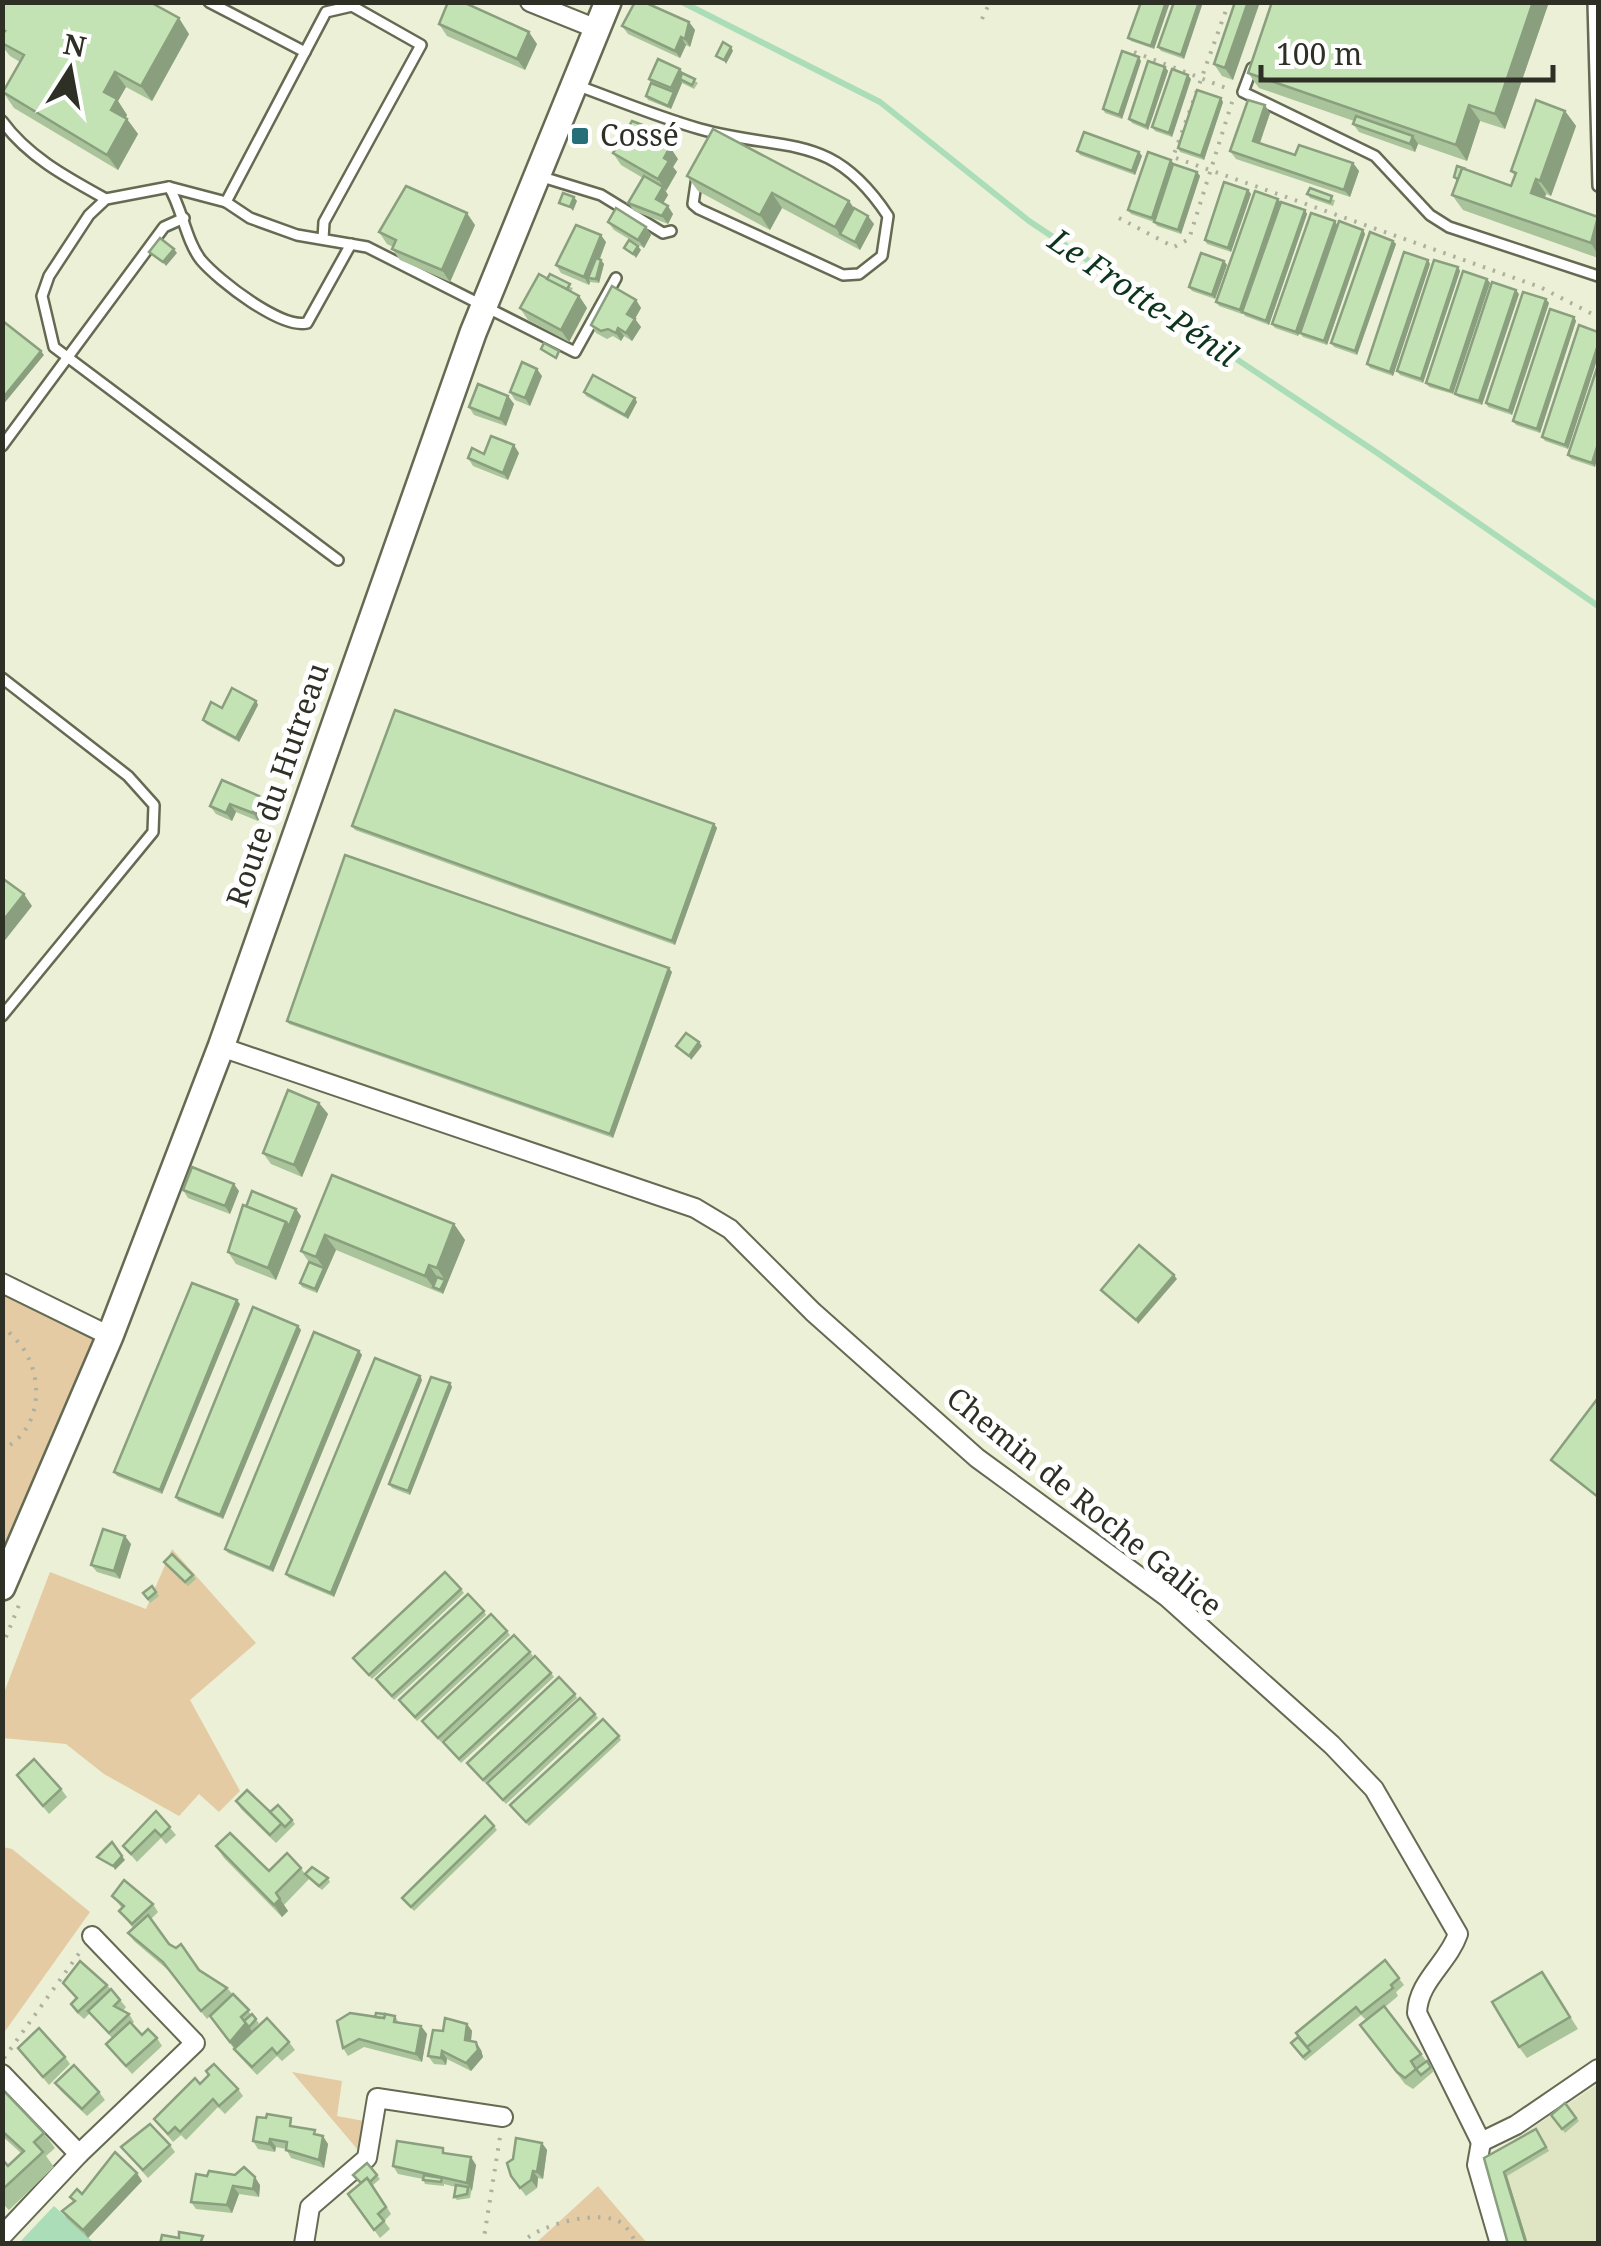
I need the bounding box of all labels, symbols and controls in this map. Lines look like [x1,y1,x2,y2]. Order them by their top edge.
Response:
north arrow [20,20,120,120]
scale bar [1261,20,1554,82]
text: N [60,24,89,65]
text: 100 m [1276,33,1362,74]
place label: Cossé [600,114,679,155]
marker: Cossé [569,125,591,147]
water label: Le Frotte-Pénil [1040,217,1247,376]
street label: Route du Hutreau [216,657,338,912]
street label: Chemin de Roche Galice [939,1377,1231,1625]

